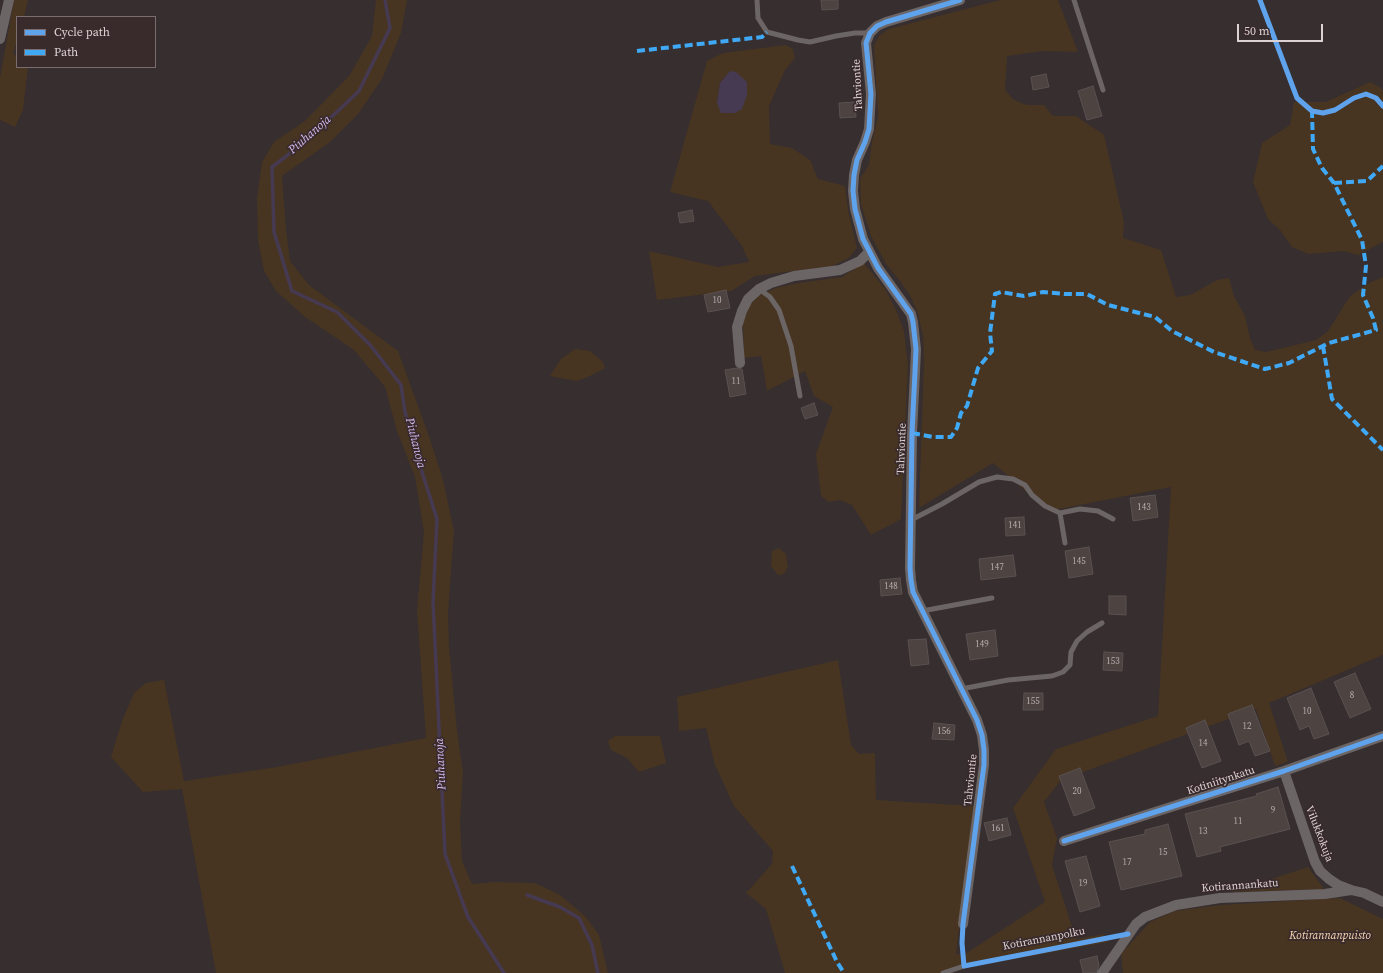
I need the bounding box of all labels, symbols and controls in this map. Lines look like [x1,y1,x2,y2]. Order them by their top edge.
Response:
legend [16,16,156,68]
scale bar [1239,16,1325,42]
text: 50 m [1244,23,1270,39]
text: Cycle path [54,24,110,40]
text: Path [54,44,78,60]
street label: Tahviontie [850,59,866,111]
water label: Piuhanoja [286,113,334,157]
house number: 10 [713,296,721,306]
house number: 11 [732,377,740,387]
water label: Piuhanoja [402,416,428,470]
street label: Tahviontie [894,423,910,475]
house number: 143 [1137,503,1151,513]
house number: 141 [1008,521,1022,531]
house number: 145 [1072,557,1086,567]
house number: 147 [990,563,1004,573]
house number: 148 [884,582,898,592]
house number: 149 [975,640,989,650]
house number: 153 [1106,657,1120,667]
house number: 8 [1350,691,1354,701]
house number: 155 [1026,697,1040,707]
house number: 10 [1303,707,1311,717]
house number: 12 [1243,722,1251,732]
house number: 156 [937,727,951,737]
water label: Piuhanoja [432,738,450,790]
house number: 14 [1199,739,1207,749]
street label: Tahviontie [962,753,980,807]
street label: Kotiniitynkatu [1185,764,1257,798]
house number: 20 [1073,787,1081,797]
street label: Vilukkokuja [1302,804,1336,864]
house number: 9 [1271,806,1275,816]
house number: 11 [1234,817,1242,827]
house number: 161 [991,824,1005,834]
house number: 13 [1199,827,1207,837]
house number: 15 [1159,848,1167,858]
house number: 17 [1123,858,1131,868]
street label: Kotirannankatu [1201,877,1279,895]
house number: 19 [1079,879,1087,889]
street label: Kotirannanpolku [1002,925,1086,953]
park label: Kotirannanpuisto [1289,929,1371,943]

